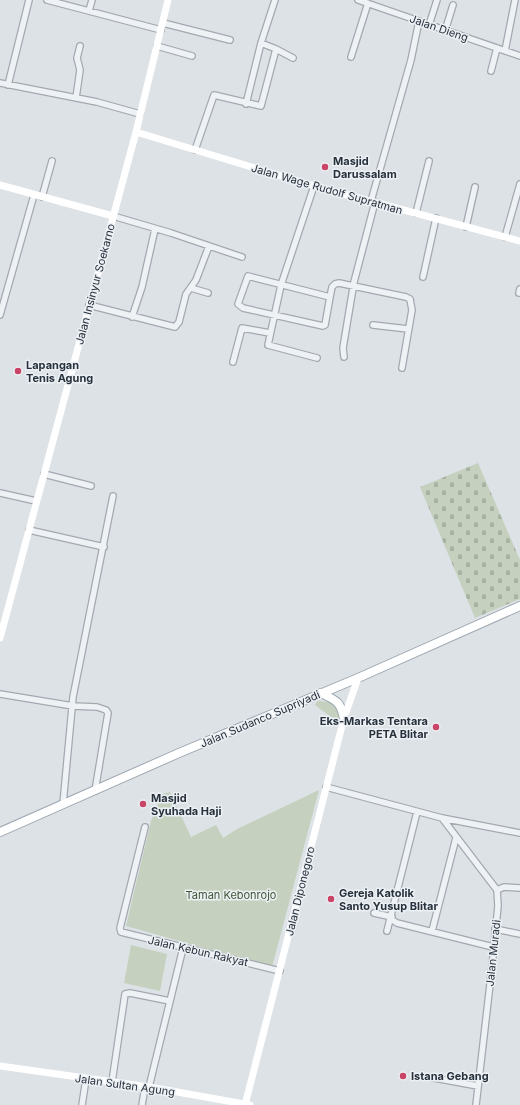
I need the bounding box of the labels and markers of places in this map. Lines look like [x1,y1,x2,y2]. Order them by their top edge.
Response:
place label: Masjid Darussalam [333,154,397,181]
marker: Masjid Darussalam [320,162,330,172]
place label: Lapangan Tenis Agung [26,358,93,385]
marker: Lapangan Tenis Agung [13,366,23,376]
place label: Eks-Markas Tentara PETA Blitar [320,714,429,741]
marker: Eks-Markas Tentara PETA Blitar [431,722,441,732]
place label: Masjid Syuhada Haji [151,791,221,818]
marker: Masjid Syuhada Haji [138,799,148,809]
place label: Gereja Katolik Santo Yusup Blitar [339,886,438,913]
marker: Gereja Katolik Santo Yusup Blitar [326,894,336,904]
place label: Istana Gebang [411,1069,489,1083]
marker: Istana Gebang [398,1071,408,1081]

